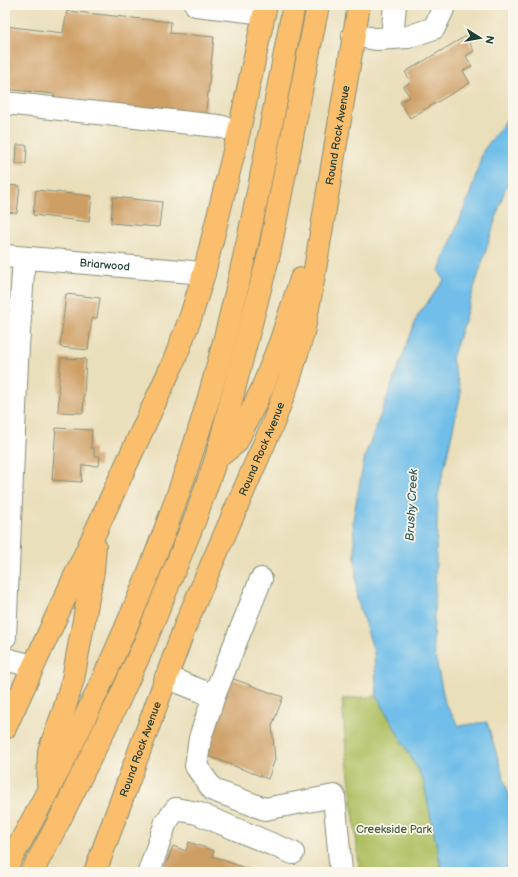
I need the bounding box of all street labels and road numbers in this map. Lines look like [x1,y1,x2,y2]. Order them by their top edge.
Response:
street label: Round Rock Avenue [323,84,352,186]
street label: Briarwood [79,256,130,273]
street label: Round Rock Avenue [236,400,287,498]
street label: Round Rock Avenue [117,699,164,799]

